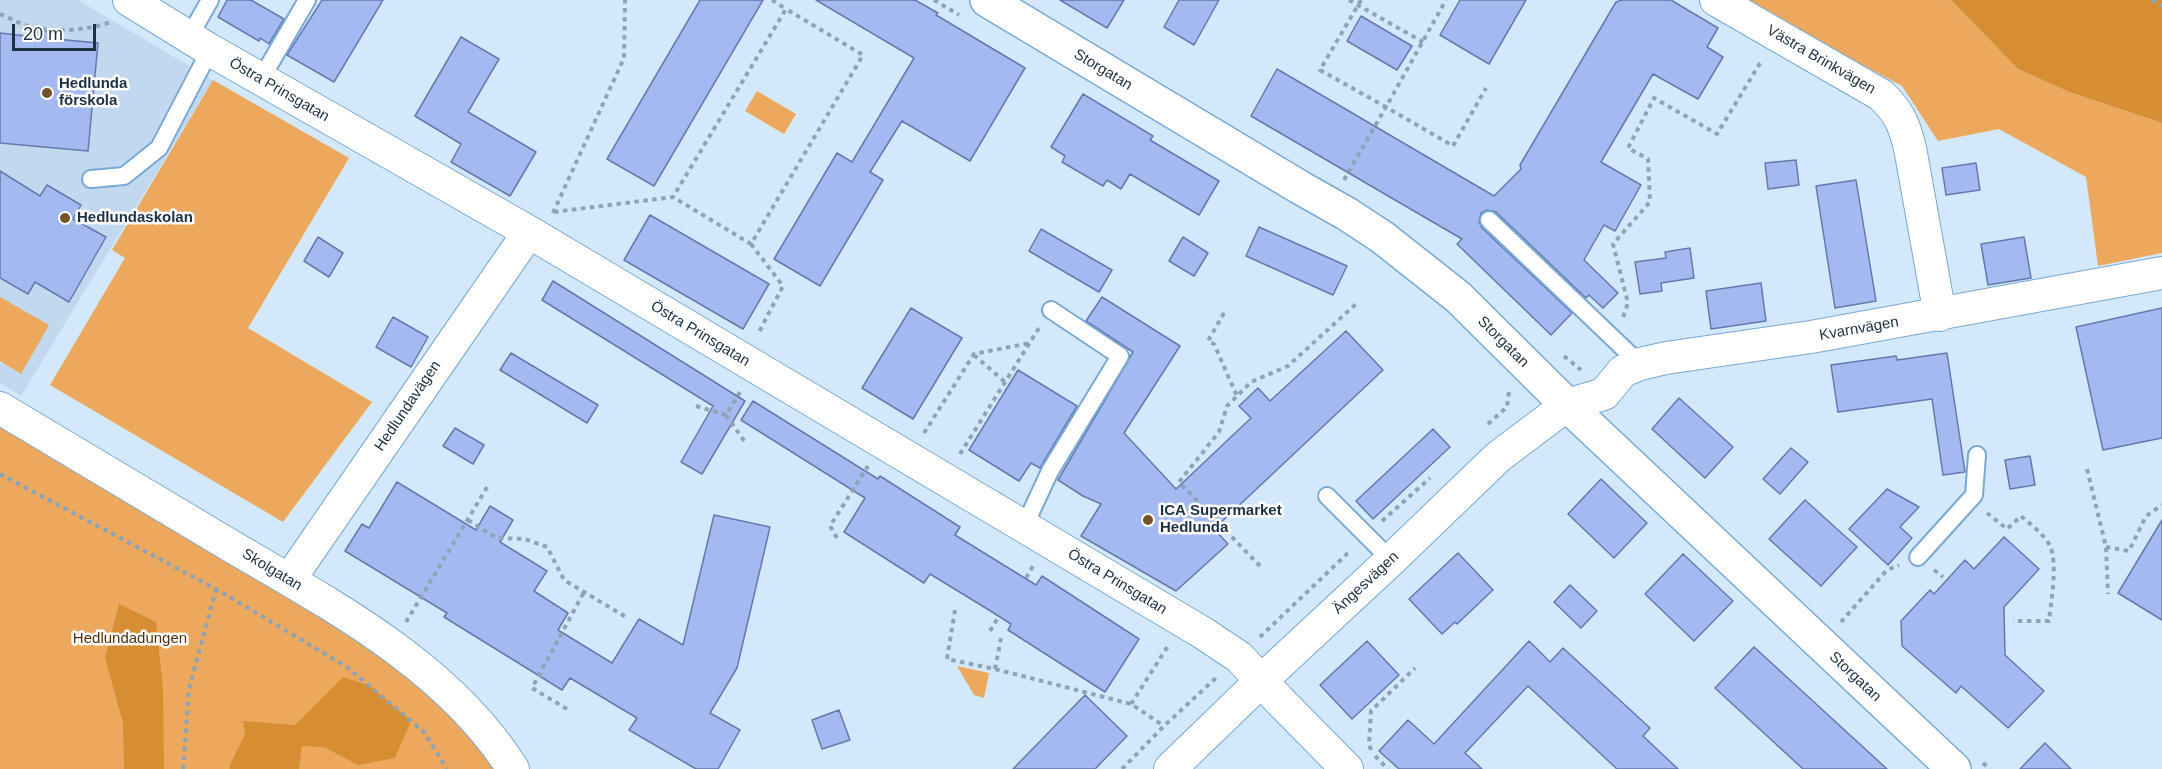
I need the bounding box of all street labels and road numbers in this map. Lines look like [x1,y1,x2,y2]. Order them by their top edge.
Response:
street label: Västra Brinkvägen [1763,22,1879,98]
street label: Storgatan [1070,46,1136,94]
street label: Östra Prinsgatan [226,54,332,126]
street label: Östra Prinsgatan [647,297,753,371]
street label: Storgatan [1474,313,1532,371]
street label: Kvarnvägen [1818,313,1900,345]
street label: Hedlundavägen [371,357,445,455]
street label: Skolgatan [239,545,305,595]
street label: Östra Prinsgatan [1064,545,1170,619]
street label: Ängesvägen [1329,548,1403,618]
street label: Storgatan [1825,648,1885,706]

